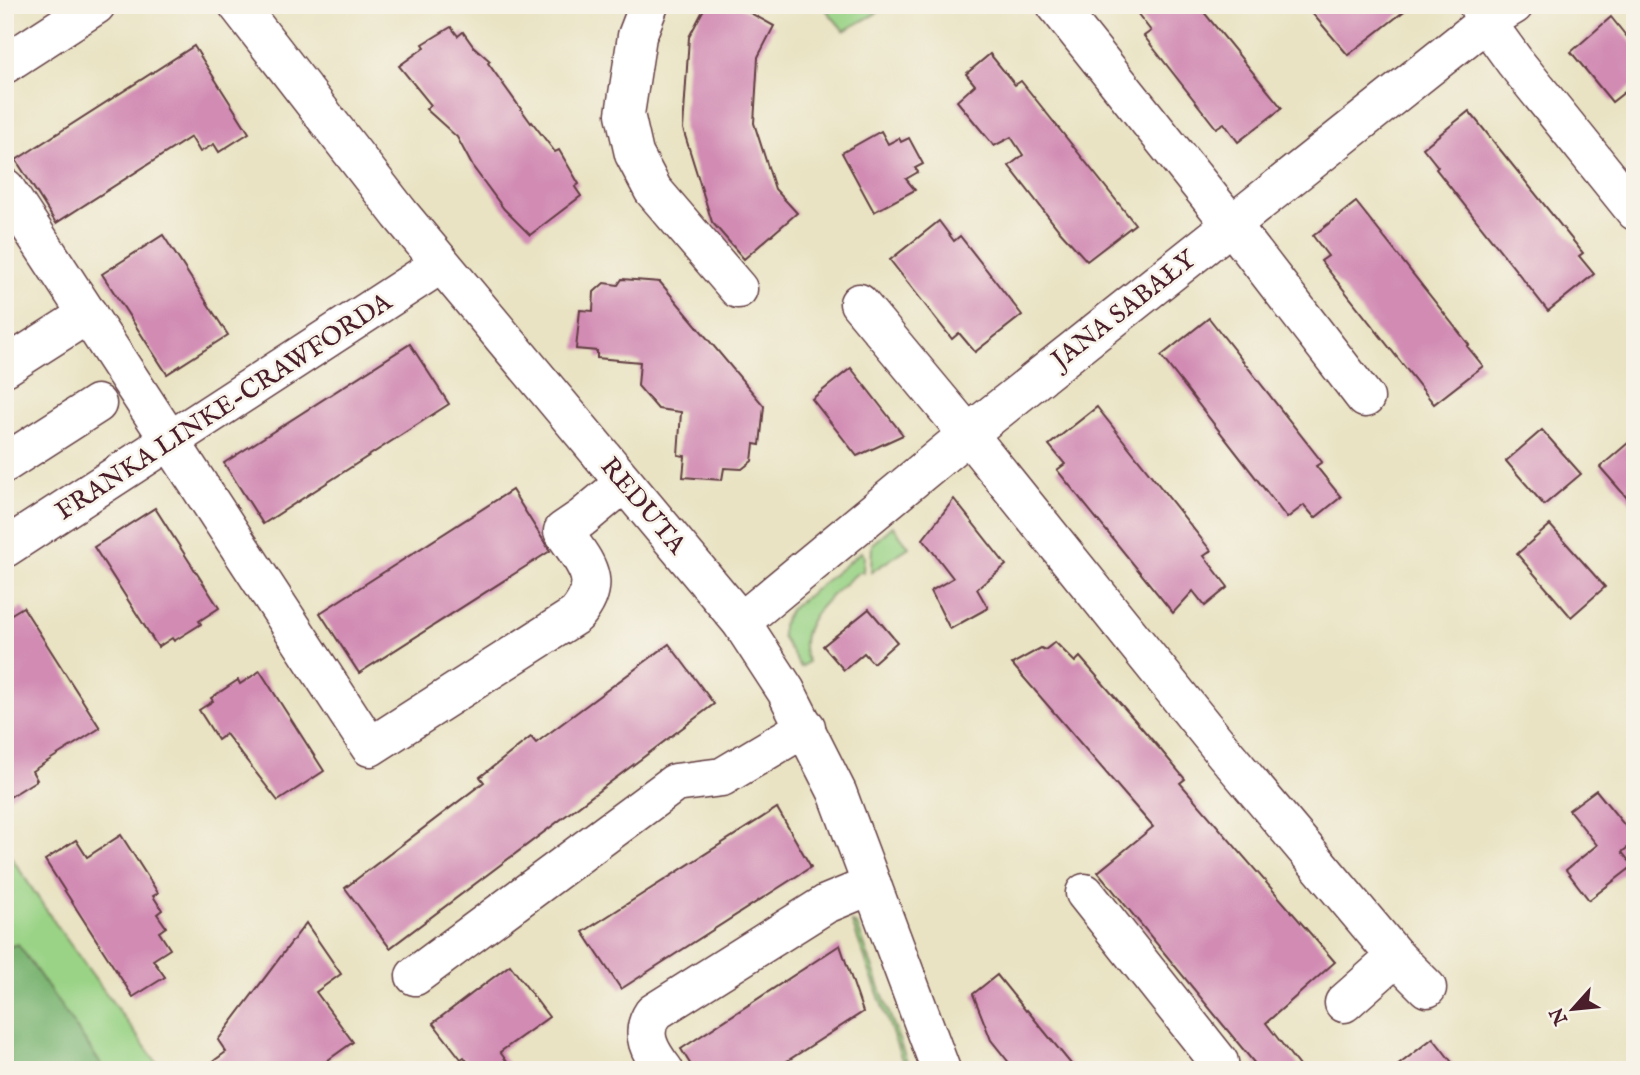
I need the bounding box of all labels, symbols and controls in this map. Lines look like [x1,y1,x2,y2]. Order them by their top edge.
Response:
street label: JANA SABAŁY [1043,243,1204,378]
street label: FRANKA LINKE-CRAWFORDA [50,285,399,528]
street label: REDUTA [593,451,694,562]
north arrow [1538,974,1608,1044]
text: N [1545,1003,1575,1029]

